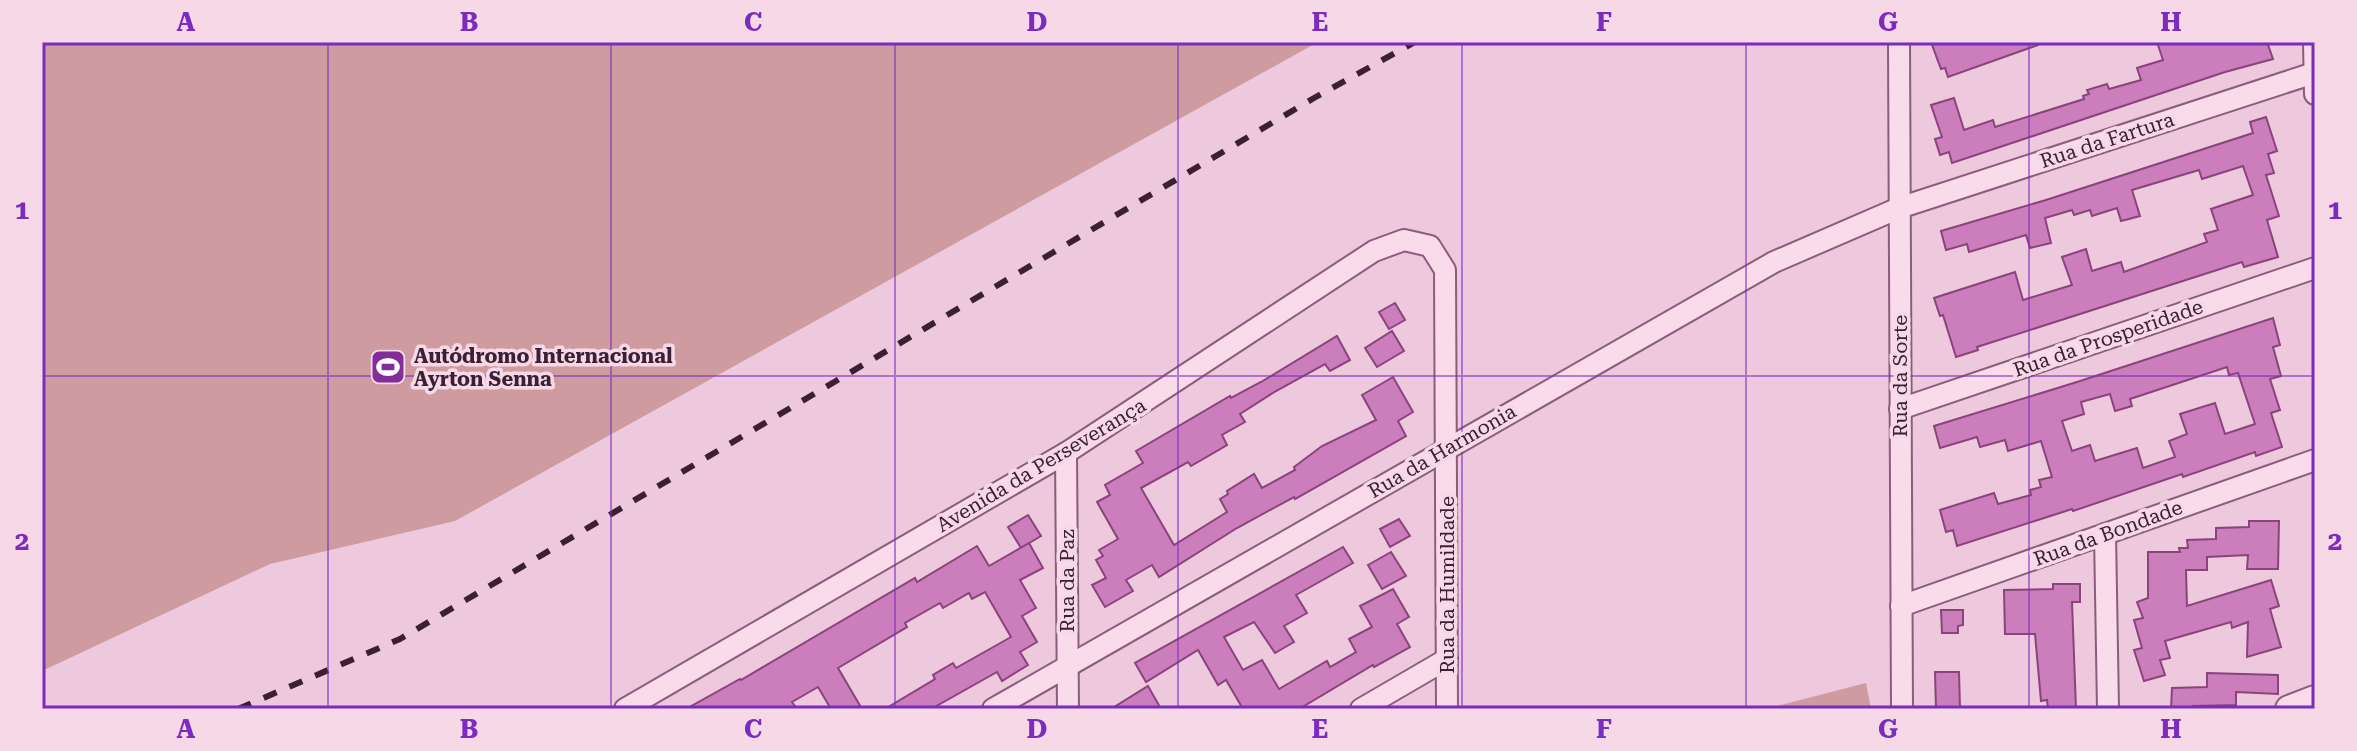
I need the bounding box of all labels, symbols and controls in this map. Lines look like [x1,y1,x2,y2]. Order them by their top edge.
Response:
text: A [177,7,196,37]
text: B [460,7,478,37]
text: C [744,7,762,37]
text: D [1027,7,1047,37]
text: E [1312,7,1328,37]
text: F [1596,7,1612,37]
text: G [1878,7,1898,37]
text: H [2160,7,2182,37]
street label: Rua da Fartura [2037,107,2177,173]
text: 1 [15,195,29,225]
text: 1 [2328,195,2342,225]
street label: Rua da Prosperidade [2010,294,2206,382]
street label: Rua da Sorte [1888,315,1912,437]
place label: Autódromo Internacional Ayrton Senna [414,344,673,391]
sports icon: Autódromo Internacional Ayrton Senna [369,348,407,386]
street label: Avenida da Perseverança [932,393,1150,537]
street label: Rua da Harmonia [1364,399,1520,503]
street label: Rua da Bondade [2030,495,2186,571]
street label: Rua da Humildade [1435,496,1459,674]
text: 2 [15,526,29,556]
text: 2 [2328,526,2342,556]
street label: Rua da Paz [1055,529,1079,633]
text: A [177,714,196,744]
text: B [460,714,478,744]
text: C [744,714,762,744]
text: D [1027,714,1047,744]
text: E [1312,714,1328,744]
text: F [1596,714,1612,744]
text: G [1878,714,1898,744]
text: H [2160,714,2182,744]

